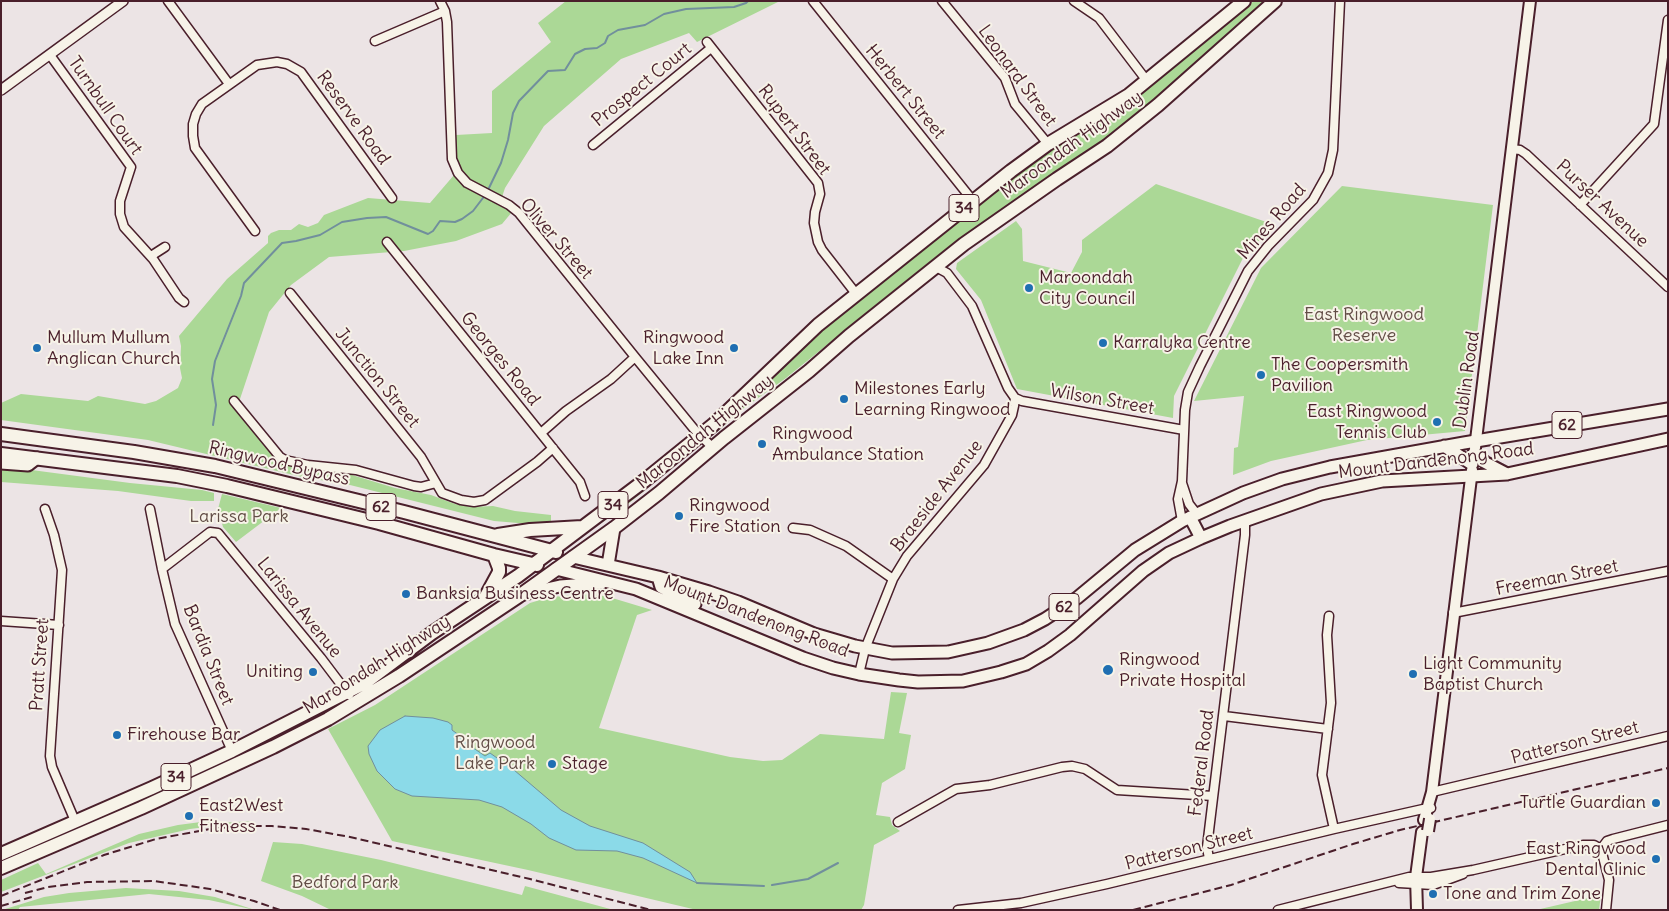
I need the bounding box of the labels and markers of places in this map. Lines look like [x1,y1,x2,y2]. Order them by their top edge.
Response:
place label: Maroondah City Council [1039,267,1135,310]
marker: Maroondah City Council [1023,282,1035,294]
place label: Mullum Mullum Anglican Church [47,327,180,369]
place label: Ringwood Lake Inn [643,327,724,369]
place label: Karralyka Centre [1113,332,1251,354]
marker: Karralyka Centre [1097,337,1109,349]
marker: Mullum Mullum Anglican Church [31,342,43,354]
marker: Ringwood Lake Inn [728,342,740,354]
place label: The Coopersmith Pavilion [1271,354,1408,396]
marker: The Coopersmith Pavilion [1255,369,1267,381]
place label: Milestones Early Learning Ringwood [854,378,1011,420]
marker: Milestones Early Learning Ringwood [838,393,850,405]
place label: East Ringwood Tennis Club [1307,401,1427,444]
marker: East Ringwood Tennis Club [1431,416,1443,428]
place label: Ringwood Ambulance Station [772,423,924,466]
marker: Ringwood Ambulance Station [756,438,768,450]
place label: Ringwood Fire Station [689,495,781,538]
marker: Ringwood Fire Station [673,510,685,522]
place label: Banksia Business Centre [416,583,614,605]
marker: Banksia Business Centre [400,588,412,600]
place label: Ringwood Private Hospital [1119,649,1246,692]
place label: Light Community Baptist Church [1423,653,1562,696]
place label: Uniting [246,661,303,683]
marker: Ringwood Private Hospital [1101,663,1115,677]
marker: Uniting [307,666,319,678]
marker: Light Community Baptist Church [1407,668,1419,680]
place label: Firehouse Bar [127,724,240,746]
marker: Firehouse Bar [111,729,123,741]
place label: Stage [562,753,608,775]
marker: Stage [546,758,558,770]
place label: Turtle Guardian [1520,792,1646,814]
place label: East2West Fitness [199,795,283,838]
marker: Turtle Guardian [1650,797,1662,809]
marker: East2West Fitness [183,810,195,822]
place label: East Ringwood Dental Clinic [1526,838,1646,881]
marker: East Ringwood Dental Clinic [1650,853,1662,865]
place label: Tone and Trim Zone [1443,883,1601,905]
marker: Tone and Trim Zone [1427,888,1439,900]

